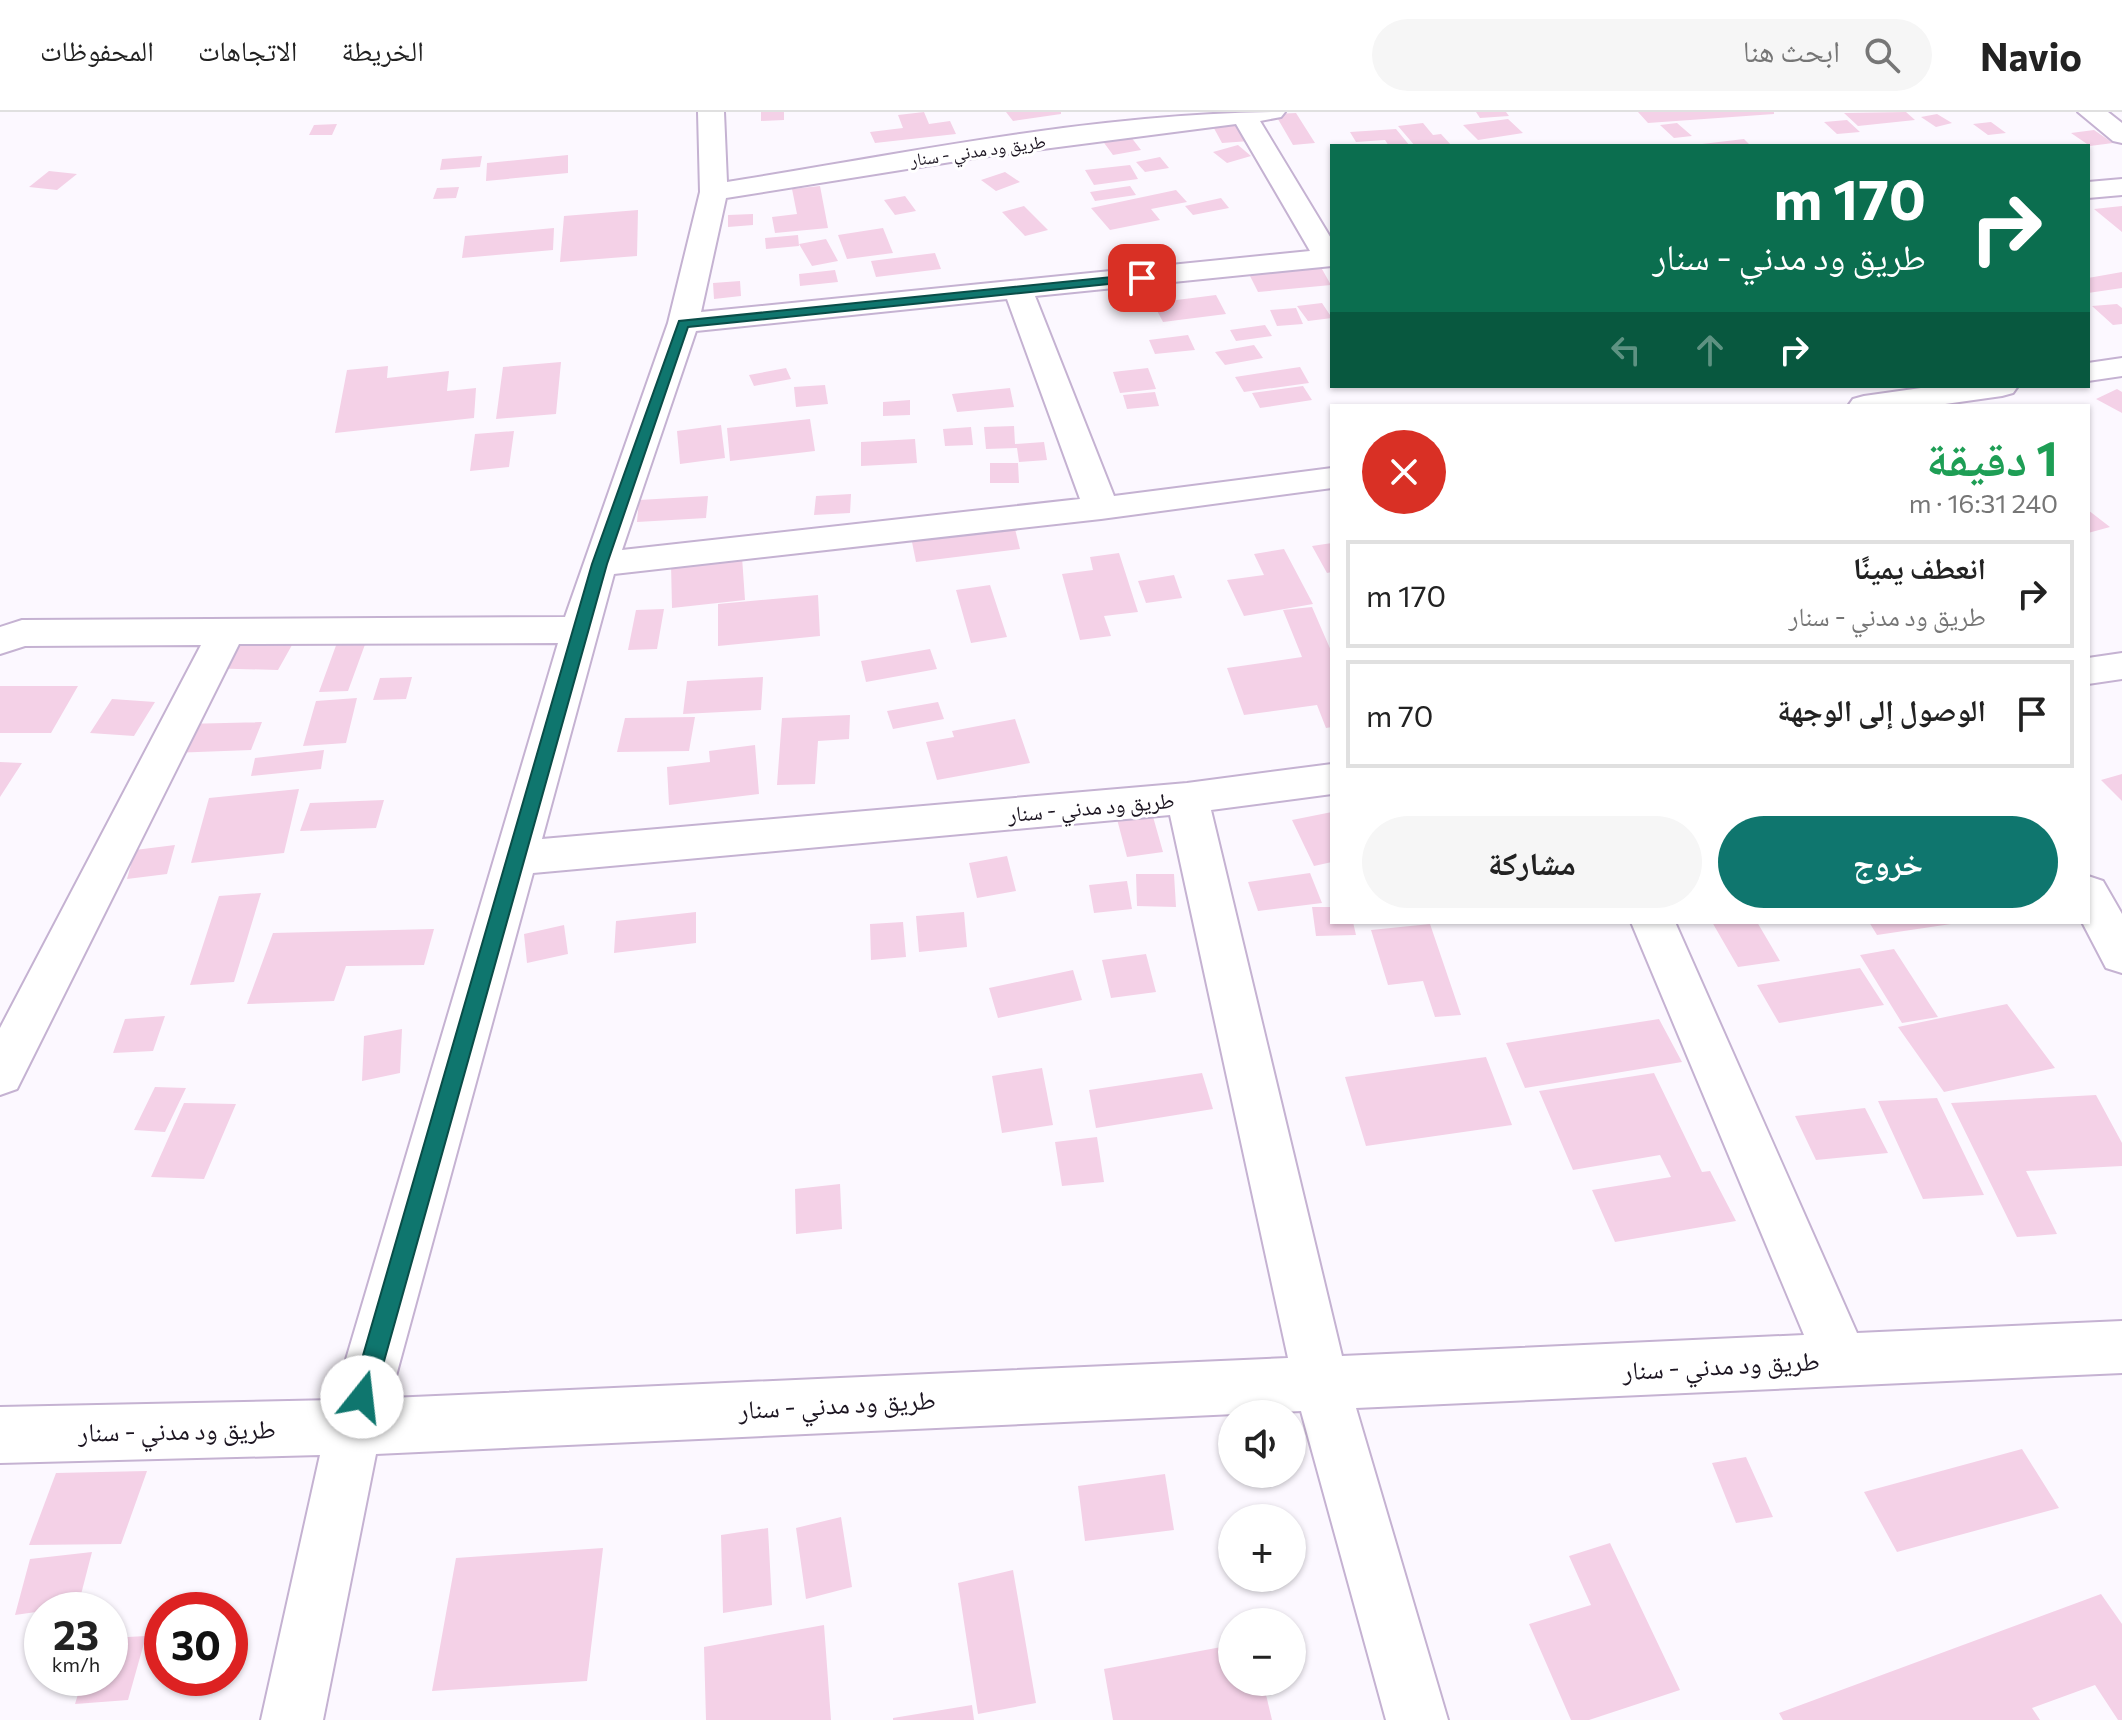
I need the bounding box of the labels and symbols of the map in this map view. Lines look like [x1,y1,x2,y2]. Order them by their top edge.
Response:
street label: طريق ود مدني - سنار [908,130,1048,175]
pin [1108,244,1176,312]
street label: طريق ود مدني - سنار [1005,786,1176,832]
street label: طريق ود مدني - سنار [1620,1344,1821,1392]
position arrow [320,1355,404,1439]
street label: طريق ود مدني - سنار [736,1383,937,1431]
street label: طريق ود مدني - سنار [77,1412,276,1453]
speed limit sign: 30 [144,1592,248,1696]

